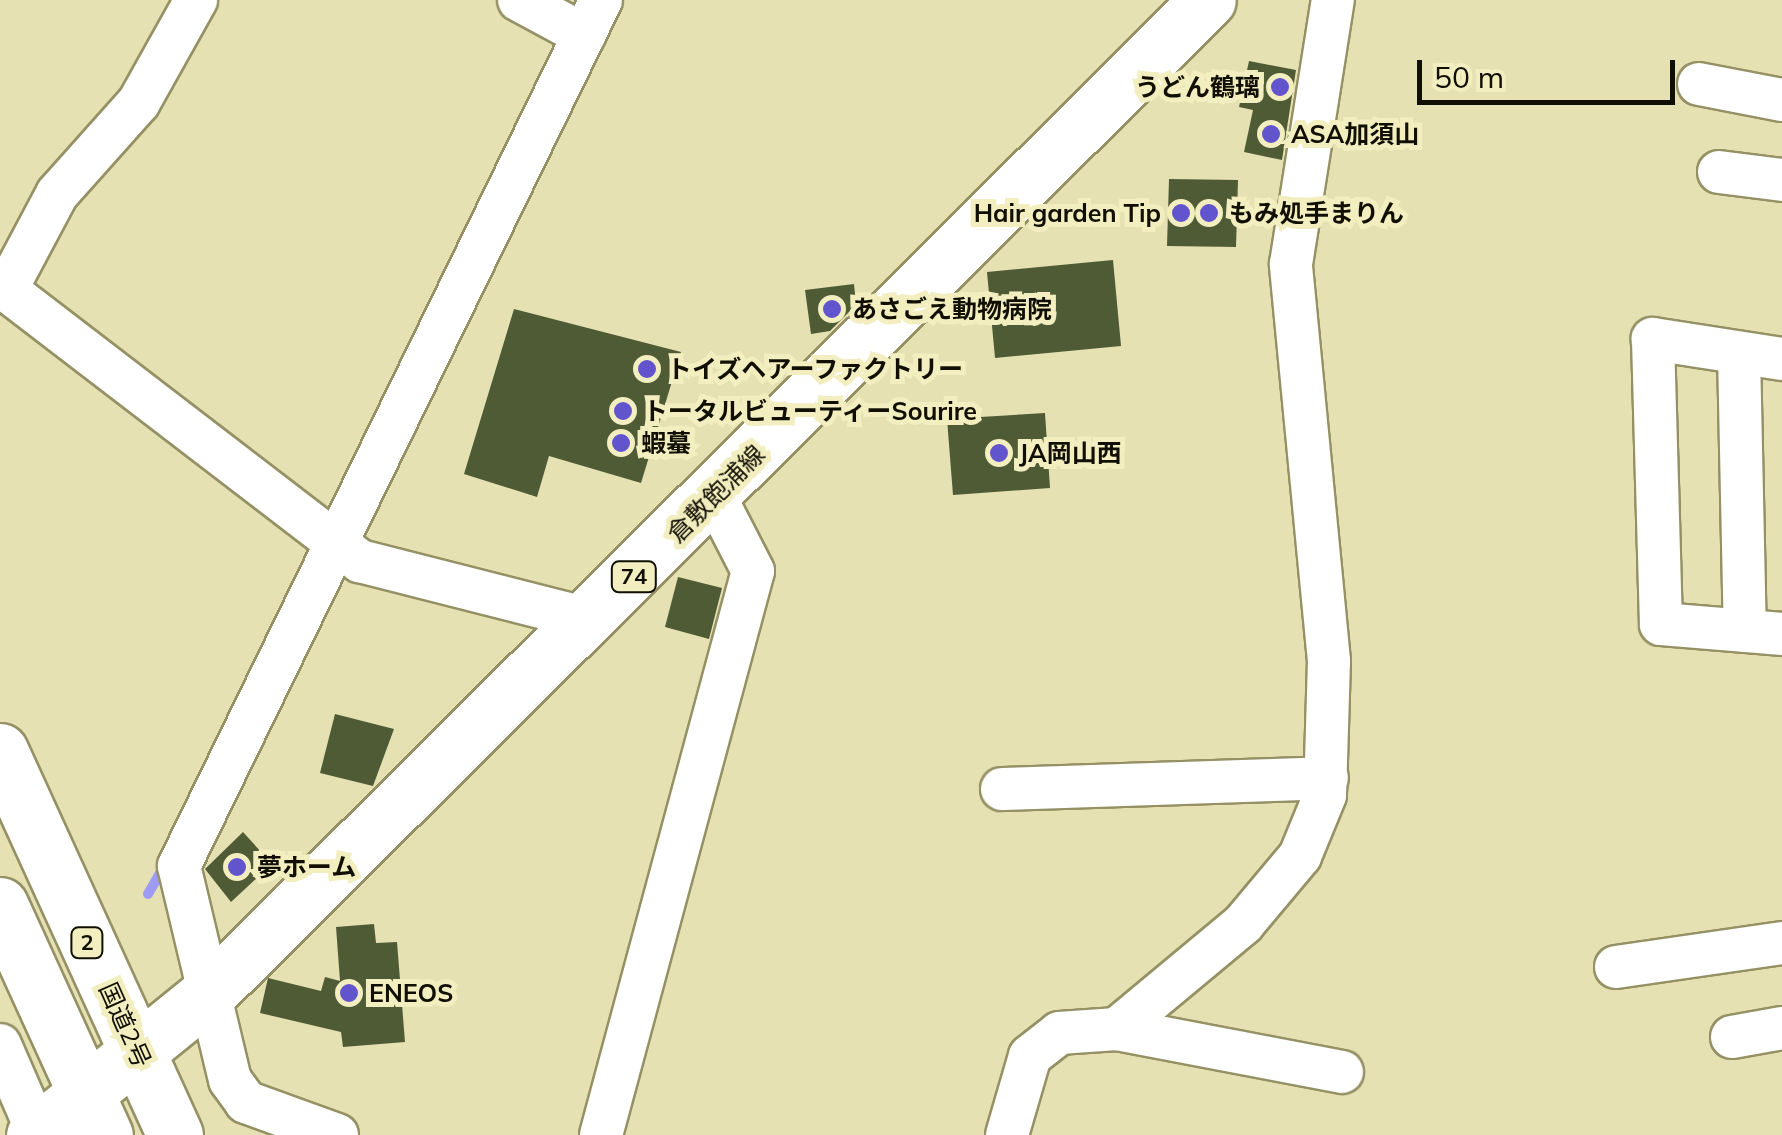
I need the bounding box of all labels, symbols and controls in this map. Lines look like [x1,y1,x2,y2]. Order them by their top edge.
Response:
scale bar [1422,40,1680,102]
text: 50 m [1434,58,1504,96]
place label: うどん鶴璃 [1135,72,1260,102]
marker: うどん鶴璃 [1269,76,1291,98]
place label: ASA加須山 [1291,119,1419,149]
marker: ASA加須山 [1260,123,1282,145]
place label: Hair garden Tip [974,198,1161,228]
place label: もみ処手まりん [1229,198,1404,228]
marker: Hair garden Tip [1170,202,1192,224]
marker: もみ処手まりん [1198,202,1220,224]
place label: あさごえ動物病院 [852,294,1052,324]
marker: あさごえ動物病院 [821,298,843,320]
place label: トイズヘアーファクトリー [667,354,965,384]
marker: トイズヘアーファクトリー [636,358,658,380]
place label: トータルビューティーSourire [643,396,978,426]
marker: トータルビューティーSourire [612,400,634,422]
place label: 蝦蟇 [641,428,691,458]
marker: 蝦蟇 [610,432,632,454]
place label: JA岡山西 [1019,438,1122,468]
street label: 倉敷飽浦線 [661,439,771,549]
marker: JA岡山西 [988,442,1010,464]
road number: 74 [609,560,659,594]
place label: 夢ホーム [257,852,357,882]
marker: 夢ホーム [226,856,248,878]
road number: 2 [70,926,104,960]
street label: 国道2号 [93,978,157,1072]
place label: ENEOS [369,978,453,1008]
marker: ENEOS [338,982,360,1004]

